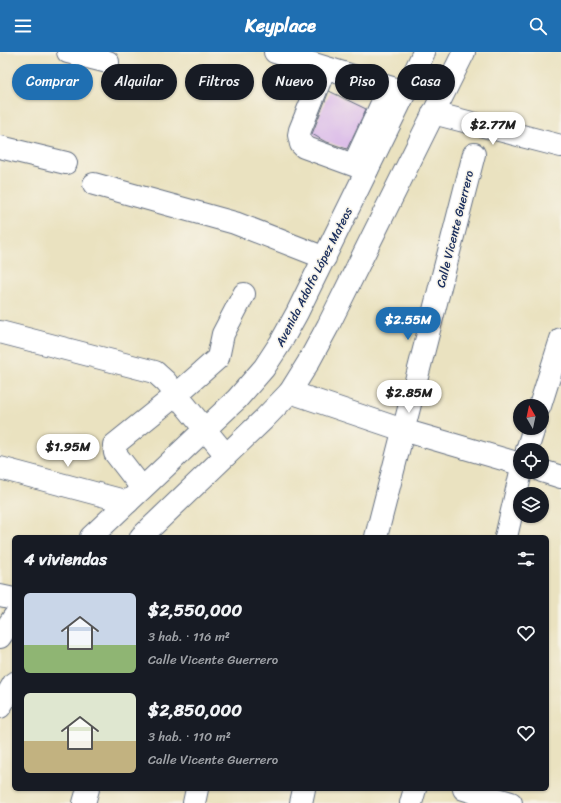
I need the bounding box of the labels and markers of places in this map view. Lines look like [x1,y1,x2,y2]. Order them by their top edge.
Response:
pin: $2.77M [460,112,526,146]
pin: $2.55M [375,307,441,341]
pin: $2.85M [376,380,442,414]
pin: $1.95M [35,434,101,468]

